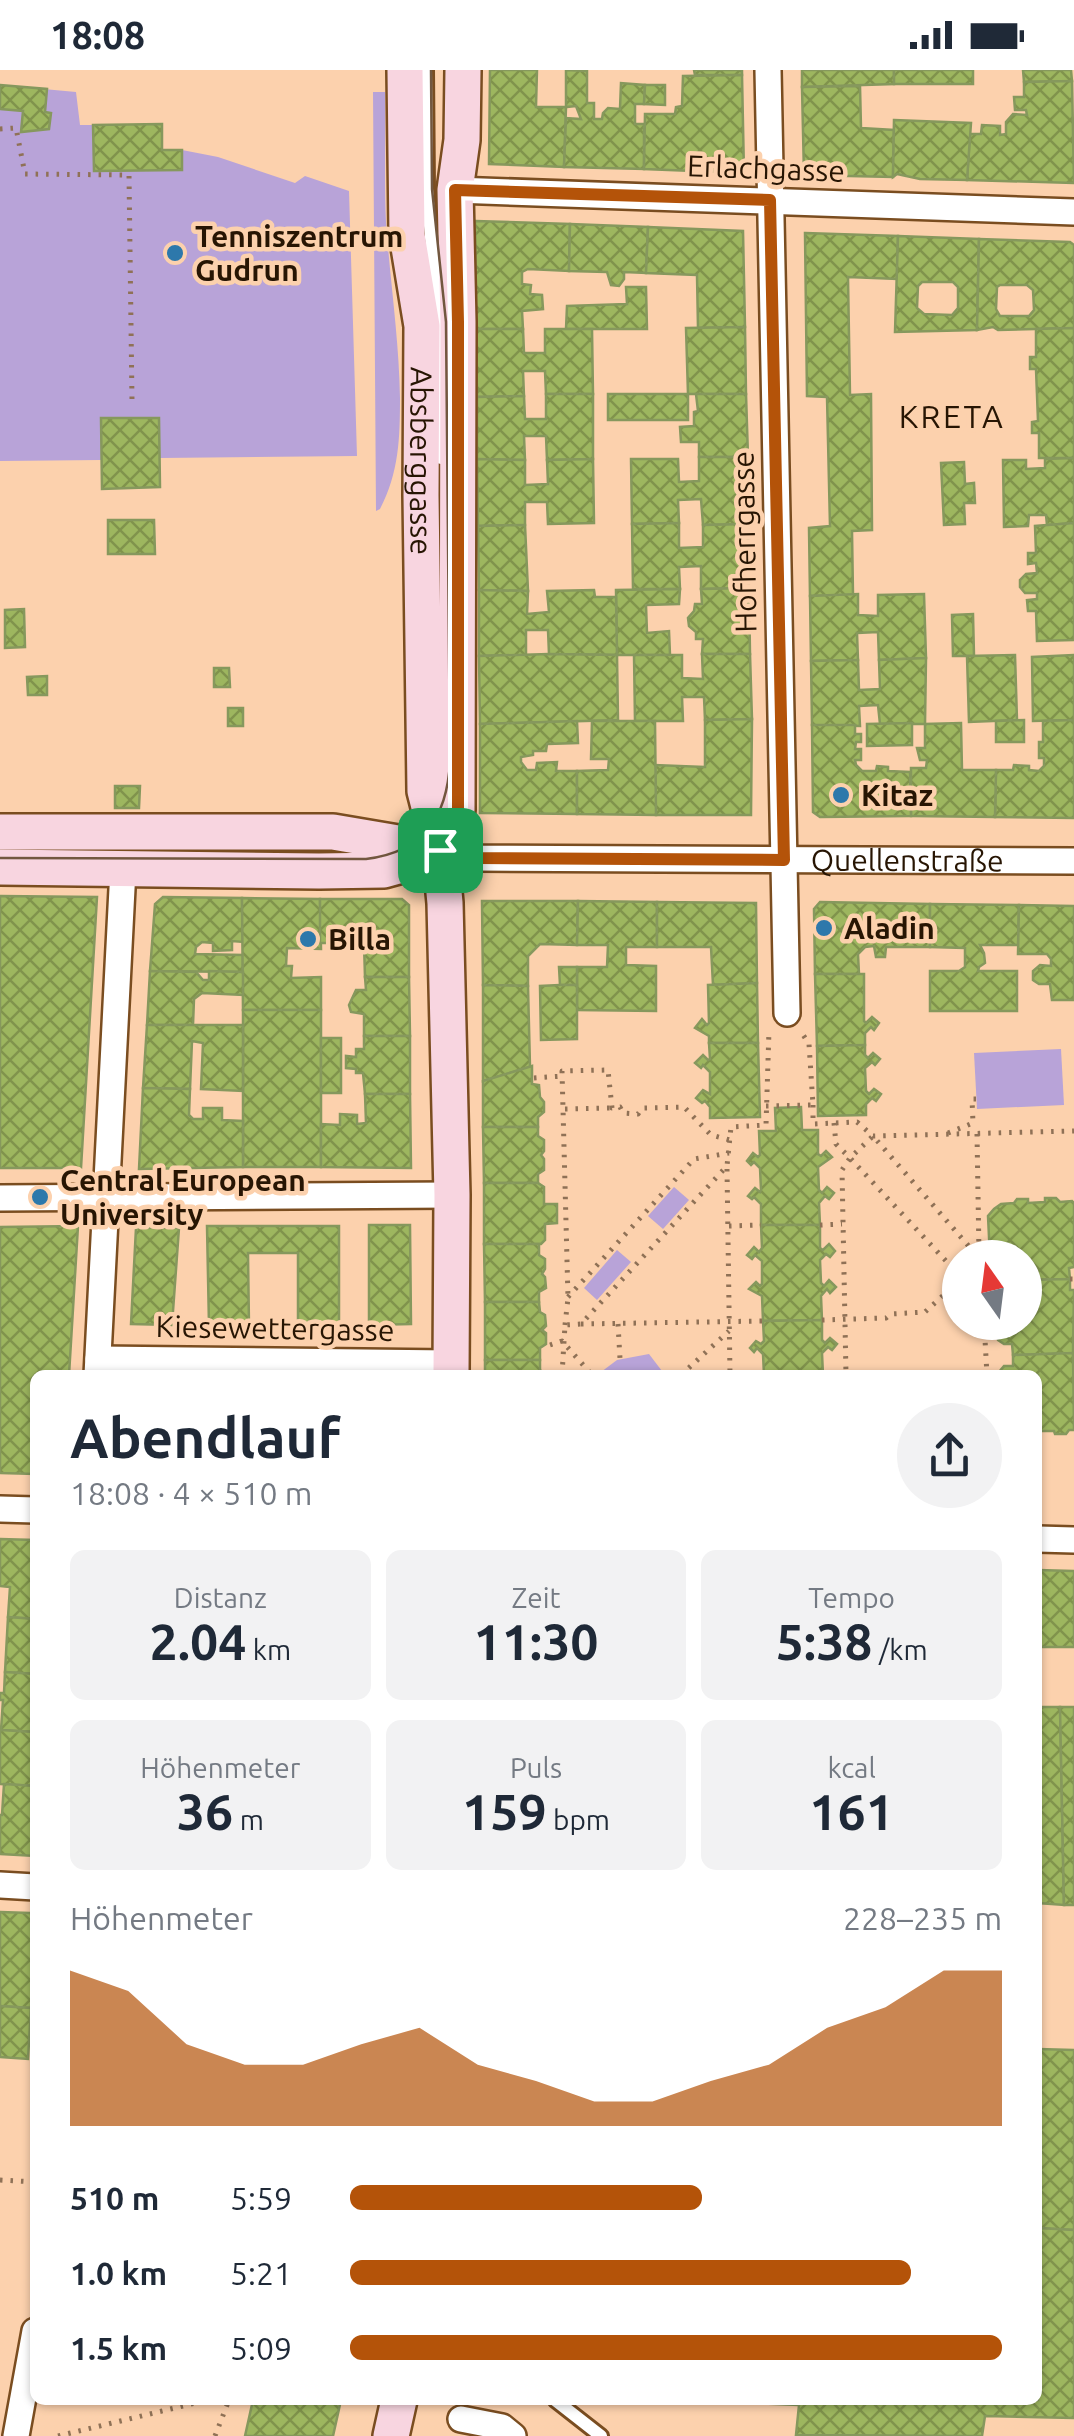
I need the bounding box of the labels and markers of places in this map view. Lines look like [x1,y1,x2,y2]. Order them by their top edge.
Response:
place label: Tenniszentrum Gudrun [195,219,403,287]
marker: Tenniszentrum Gudrun [164,242,186,264]
place label: Kitaz [861,778,933,812]
marker: Kitaz [830,784,852,806]
pin [398,808,483,893]
place label: Aladin [844,911,935,945]
marker: Aladin [813,917,835,939]
place label: Billa [328,922,391,956]
marker: Billa [297,928,319,950]
place label: Central European University [60,1163,306,1231]
marker: Central European University [29,1186,51,1208]

